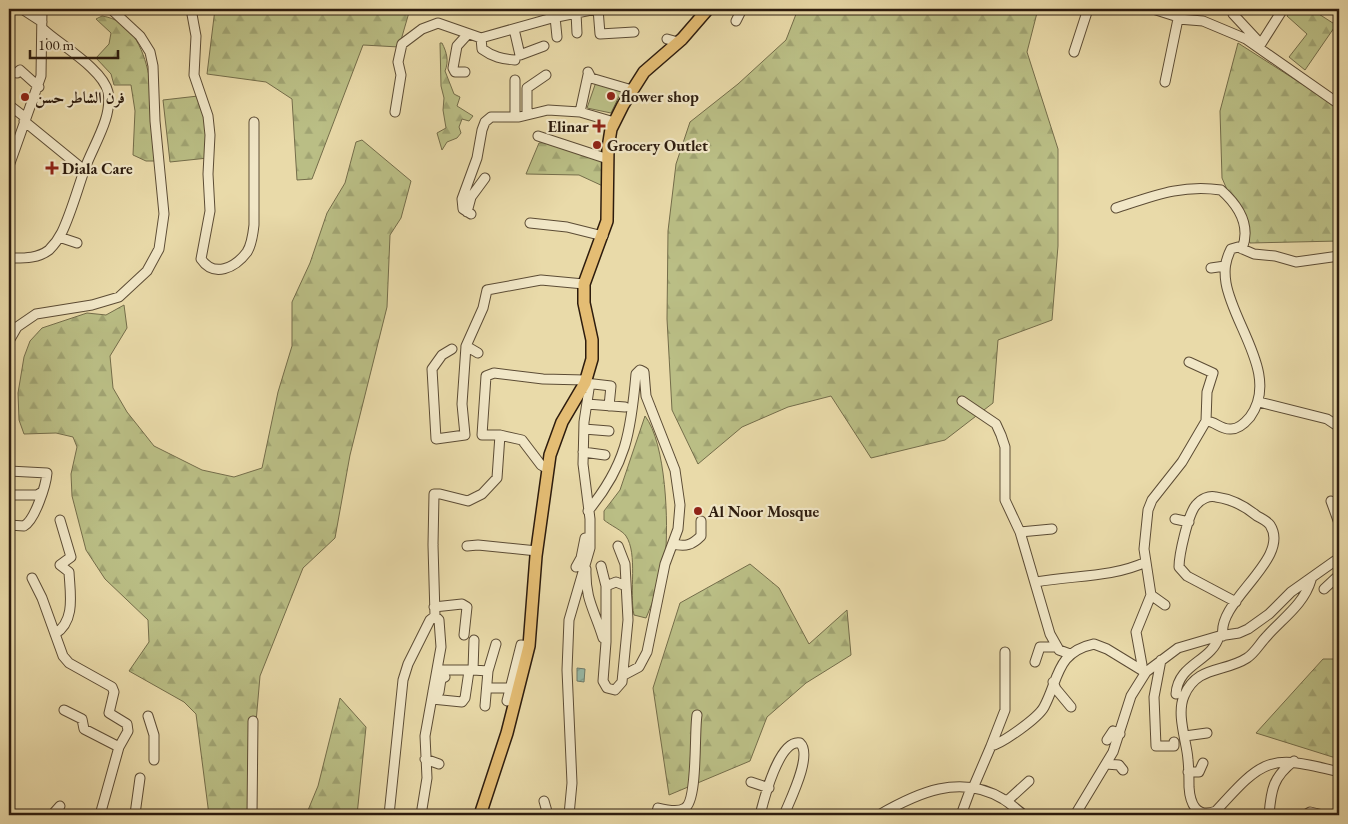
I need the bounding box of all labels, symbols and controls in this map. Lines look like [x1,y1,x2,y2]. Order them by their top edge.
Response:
scale bar [30,28,118,60]
text: 100 m [38,35,75,54]
place label: flower shop [621,86,699,107]
place label: فرن الشاطر حسن [35,87,125,109]
marker: flower shop [605,90,617,102]
marker: فرن الشاطر حسن [19,91,31,103]
place label: Elinar [548,116,589,137]
marker: Elinar [593,120,605,132]
place label: Grocery Outlet [607,135,708,156]
marker: Grocery Outlet [591,139,603,151]
place label: Diala Care [62,158,133,179]
marker: Diala Care [46,162,58,174]
place label: Al Noor Mosque [707,501,819,522]
marker: Al Noor Mosque [692,505,704,517]

